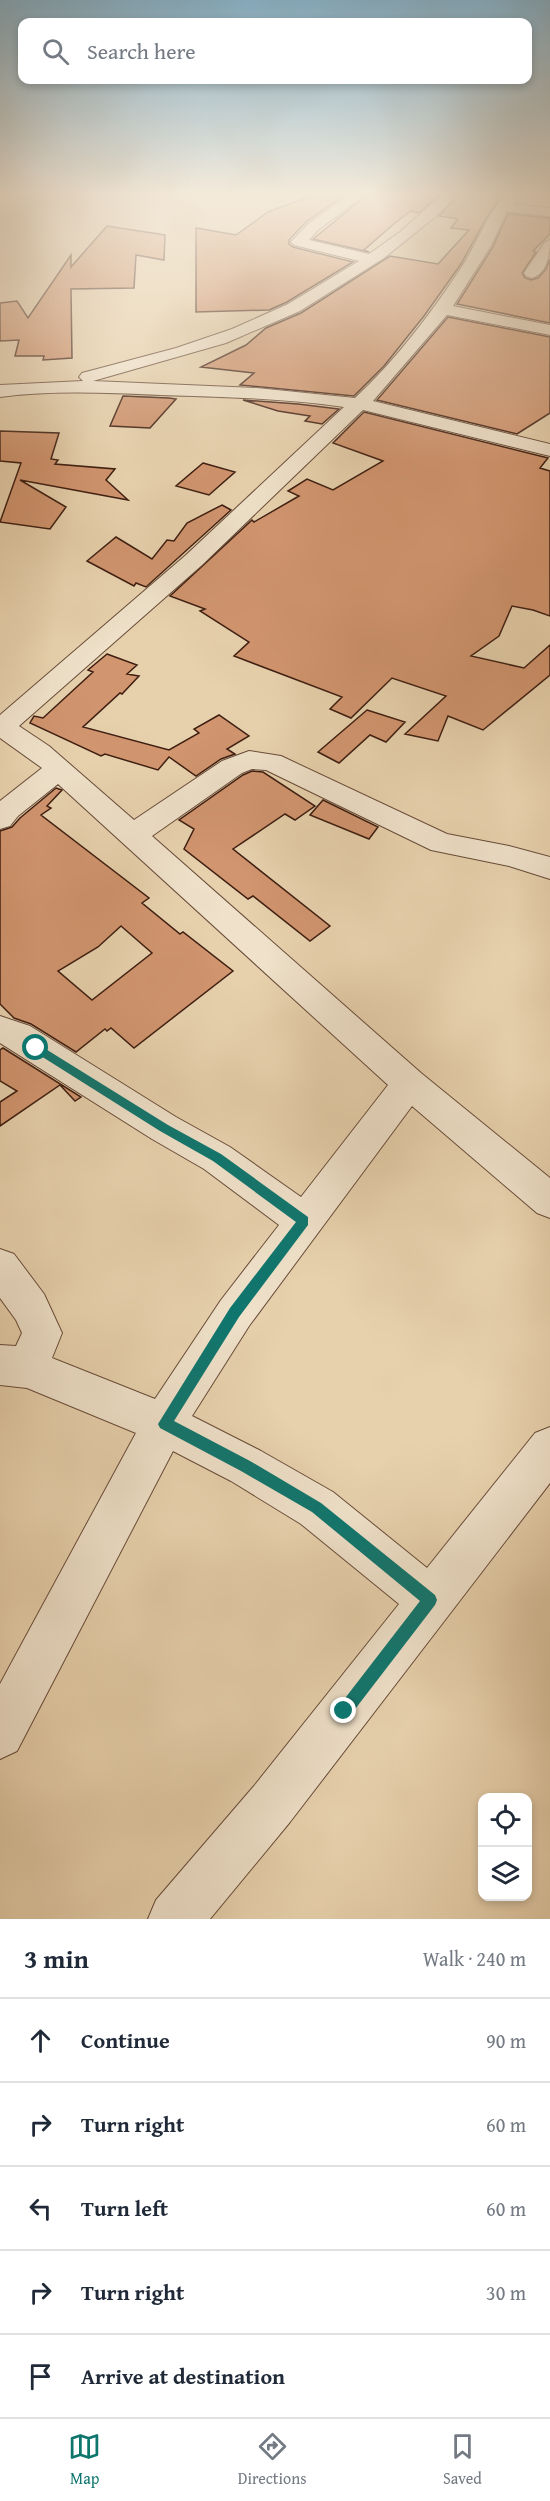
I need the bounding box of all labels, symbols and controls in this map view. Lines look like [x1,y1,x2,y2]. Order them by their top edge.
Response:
search box [18,18,532,84]
icon: search [39,35,72,68]
text: Search here [87,35,196,67]
route start [22,1034,48,1060]
route end [330,1697,356,1723]
map controls [478,1793,532,1901]
button: locate [478,1793,532,1847]
button: layers [478,1847,532,1901]
text: 3 min [24,1939,89,1978]
text: Walk · 240 m [423,1944,526,1973]
icon: ahead [24,2024,57,2057]
text: Continue [81,2024,170,2056]
text: 90 m [486,2026,526,2055]
icon: right [24,2108,57,2141]
text: Turn right [81,2108,184,2140]
text: 60 m [486,2110,526,2139]
icon: left [24,2192,57,2225]
text: Turn left [81,2192,168,2224]
text: 60 m [486,2194,526,2223]
icon: right [24,2276,57,2309]
text: Turn right [81,2276,184,2308]
text: 30 m [486,2278,526,2307]
icon: arrive [24,2360,57,2393]
text: Arrive at destination [81,2360,285,2392]
tab: Map [68,2430,101,2490]
tab: Directions [238,2430,307,2490]
tab: Saved [443,2430,482,2490]

